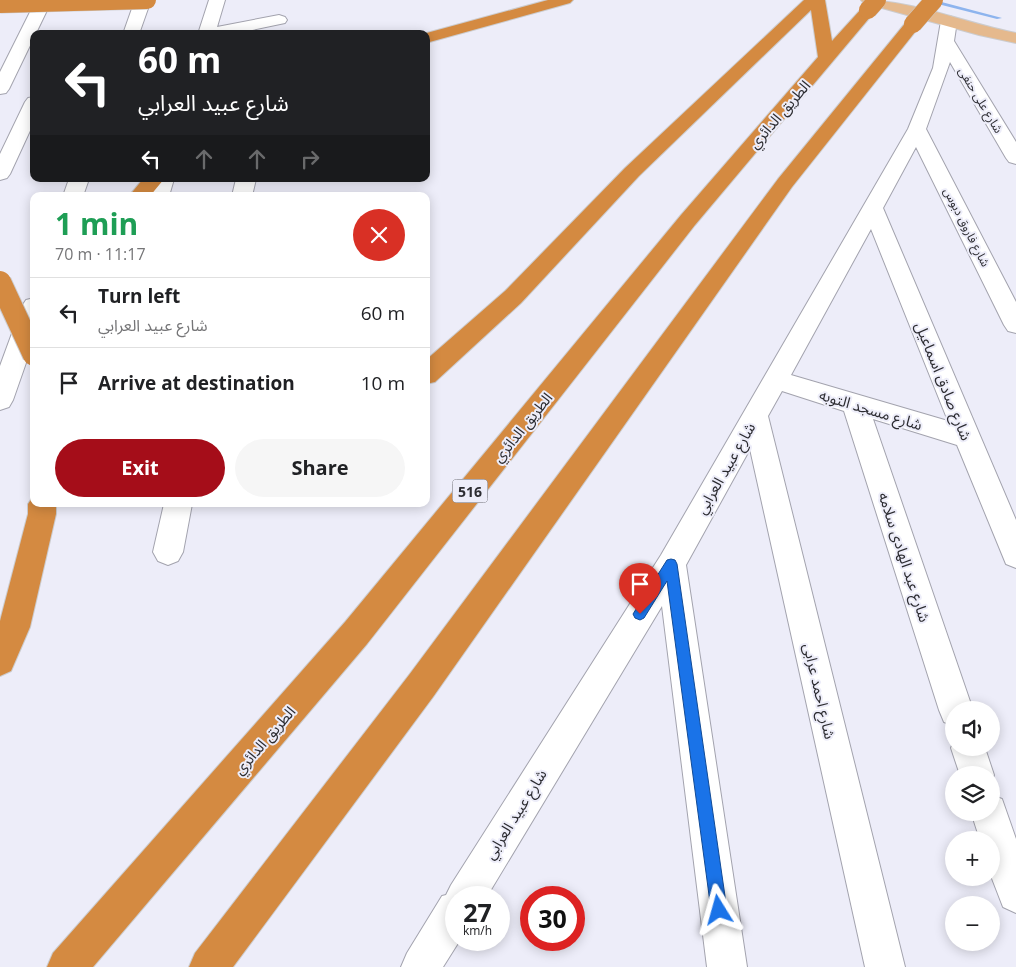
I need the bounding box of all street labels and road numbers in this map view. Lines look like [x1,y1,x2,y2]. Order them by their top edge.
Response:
street label: شارع على حنفى [954,64,1007,137]
street label: الطريق الدائري [744,76,816,154]
street label: شارع فاروق دبوس [939,185,994,270]
street label: شارع صادق اسماعيل [908,319,977,445]
street label: شارع مسجد التوبه [816,384,925,437]
street label: الطريق الدائري [488,388,558,468]
street label: شارع عبيد العرابي [691,418,762,519]
road number: 516 [452,480,488,502]
street label: شارع عبد الهادى سلامه [872,489,936,626]
street label: شارع احمد عرابى [796,641,841,742]
street label: الطريق الدائري [229,702,301,780]
street label: شارع عبيد العرابي [479,765,553,864]

